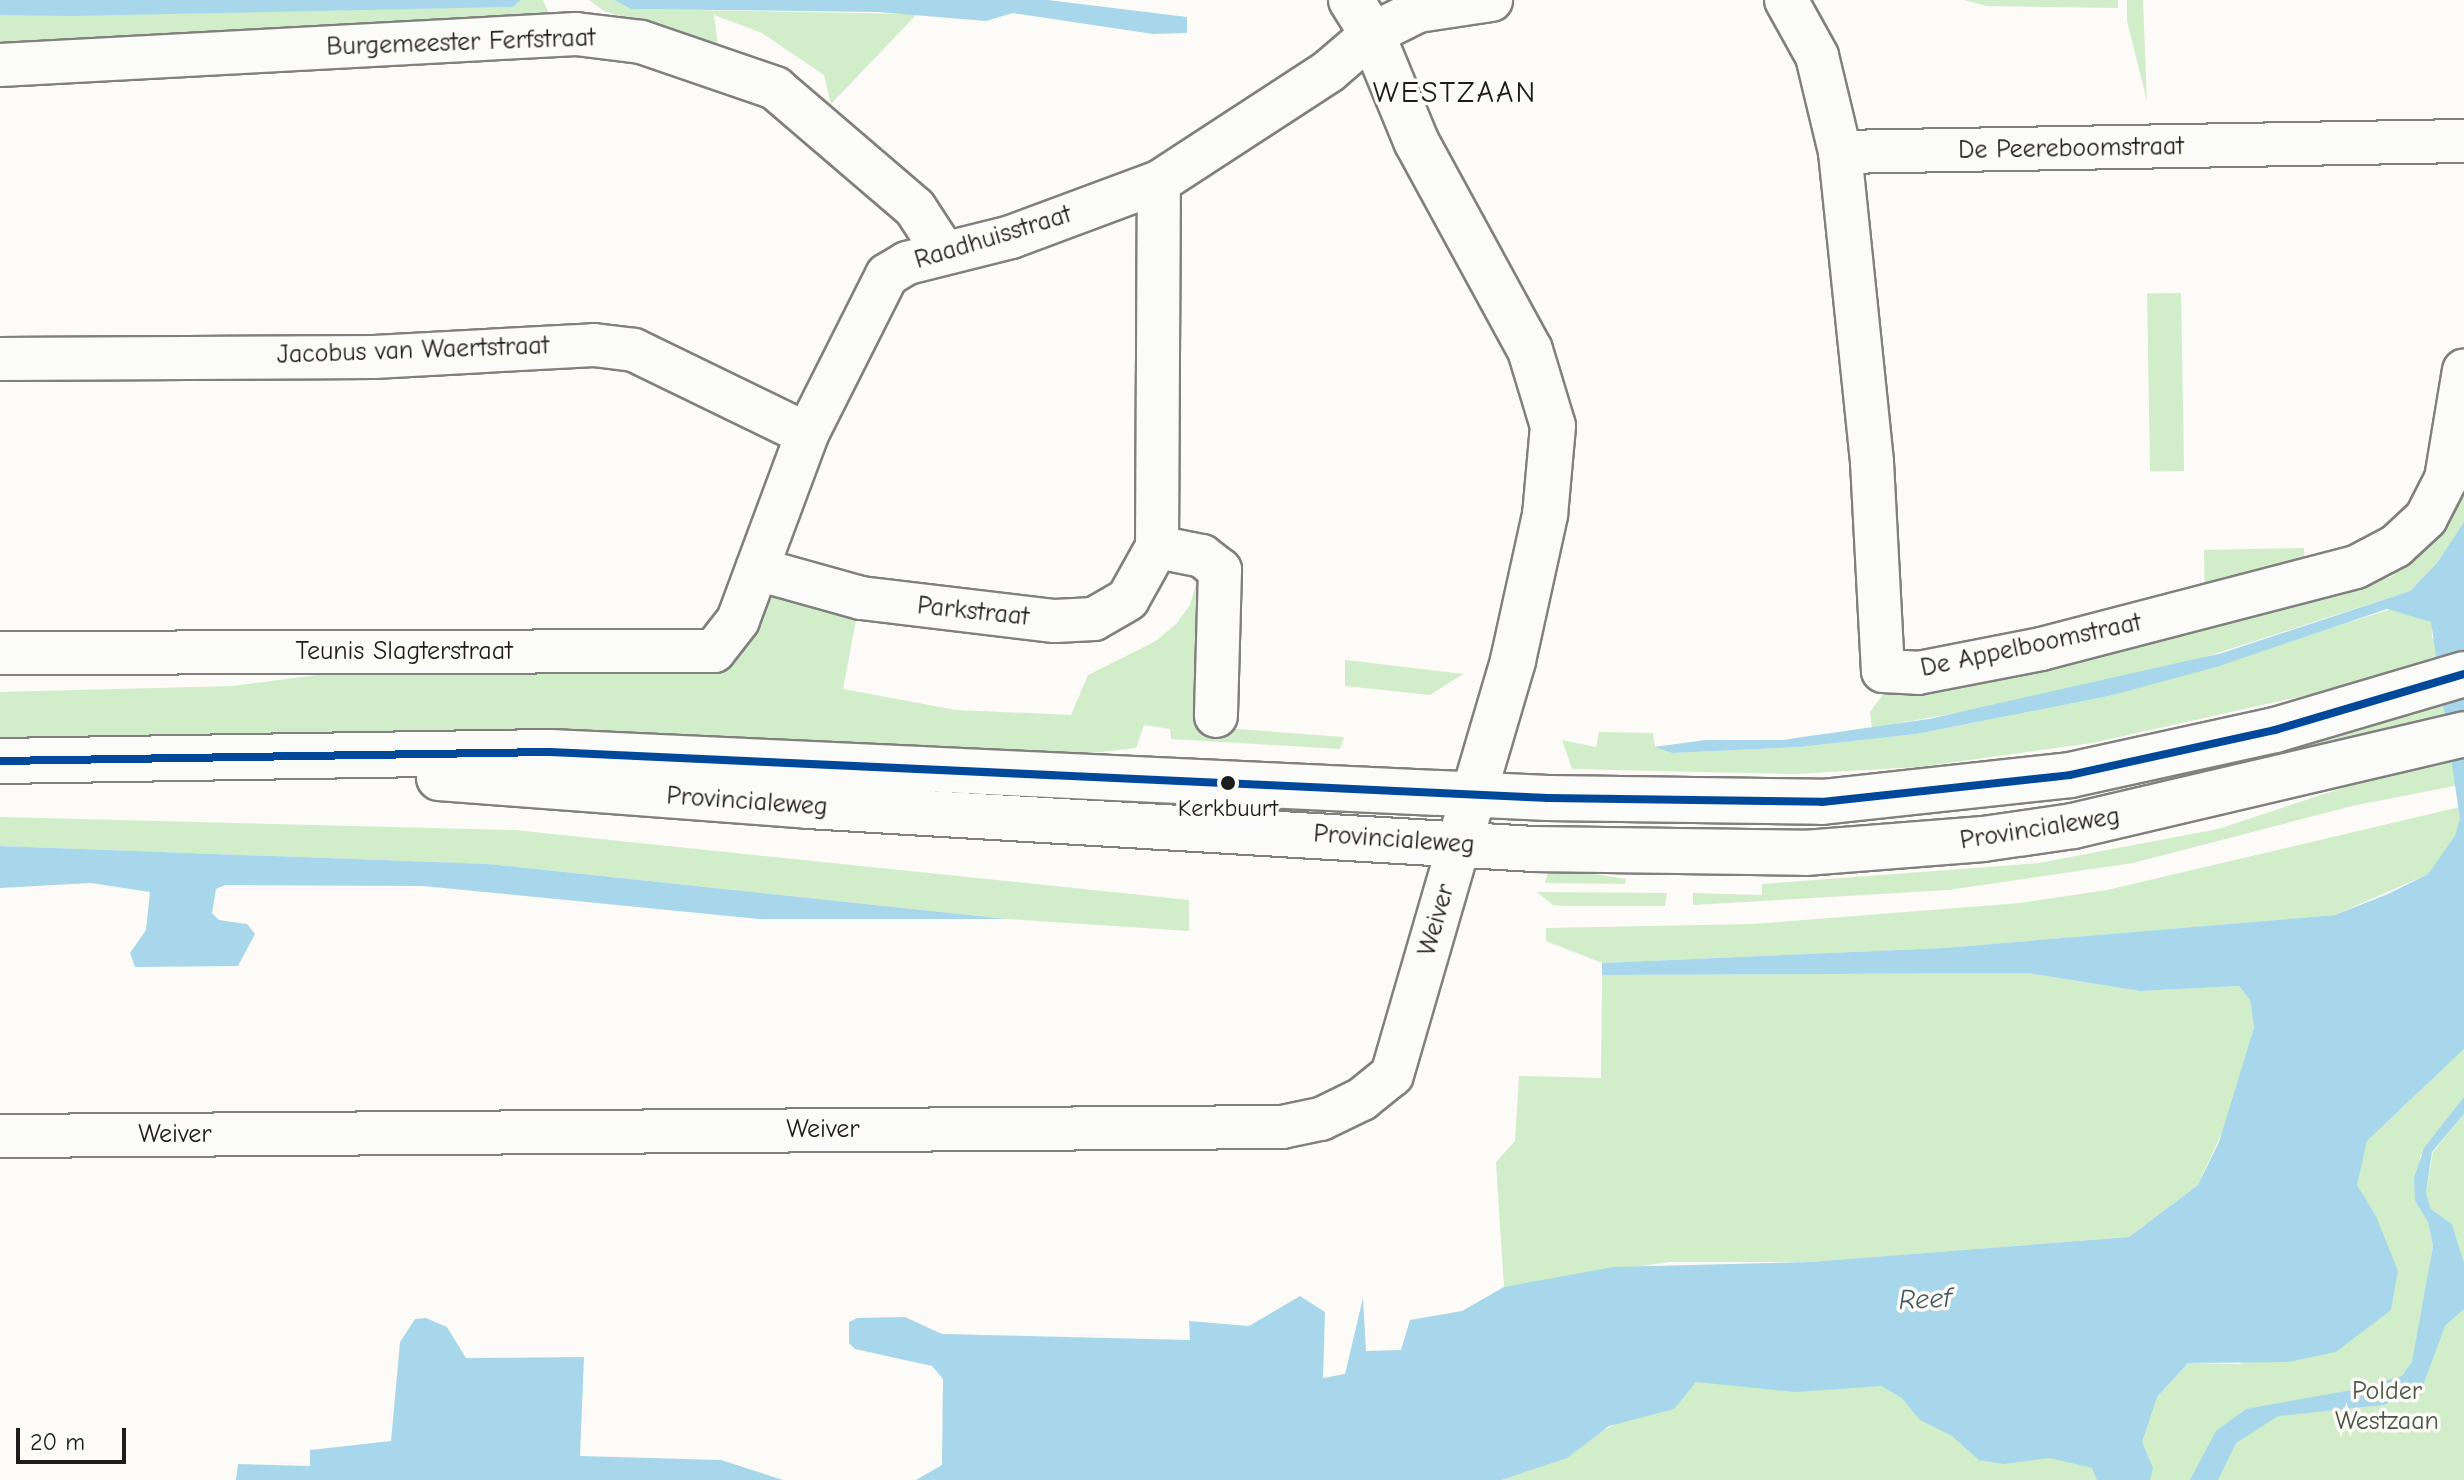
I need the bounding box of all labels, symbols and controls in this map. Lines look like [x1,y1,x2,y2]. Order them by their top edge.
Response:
street label: Burgemeester Ferfstraat [326,23,596,63]
district label: WESTZAAN [1373,75,1537,111]
street label: De Peereboomstraat [1958,131,2184,167]
street label: Raadhuisstraat [911,199,1075,277]
street label: Jacobus van Waertstraat [276,331,550,371]
street label: Parkstraat [916,591,1030,633]
street label: De Appelboomstraat [1918,607,2144,685]
street label: Teunis Slagterstraat [295,636,513,668]
marker: Kerkbuurt [1220,775,1236,791]
street label: Provincialeweg [665,781,829,823]
place label: Kerkbuurt [1178,795,1278,823]
street label: Provincialeweg [1958,801,2122,857]
street label: Provincialeweg [1312,819,1476,861]
street label: Weiver [1412,880,1462,960]
street label: Weiver [786,1114,860,1146]
street label: Weiver [138,1119,212,1151]
water label: Reef [1898,1281,1952,1317]
park label: Polder Westzaan [2335,1376,2439,1438]
scale bar [20,1412,130,1462]
text: 20 m [30,1428,85,1456]

